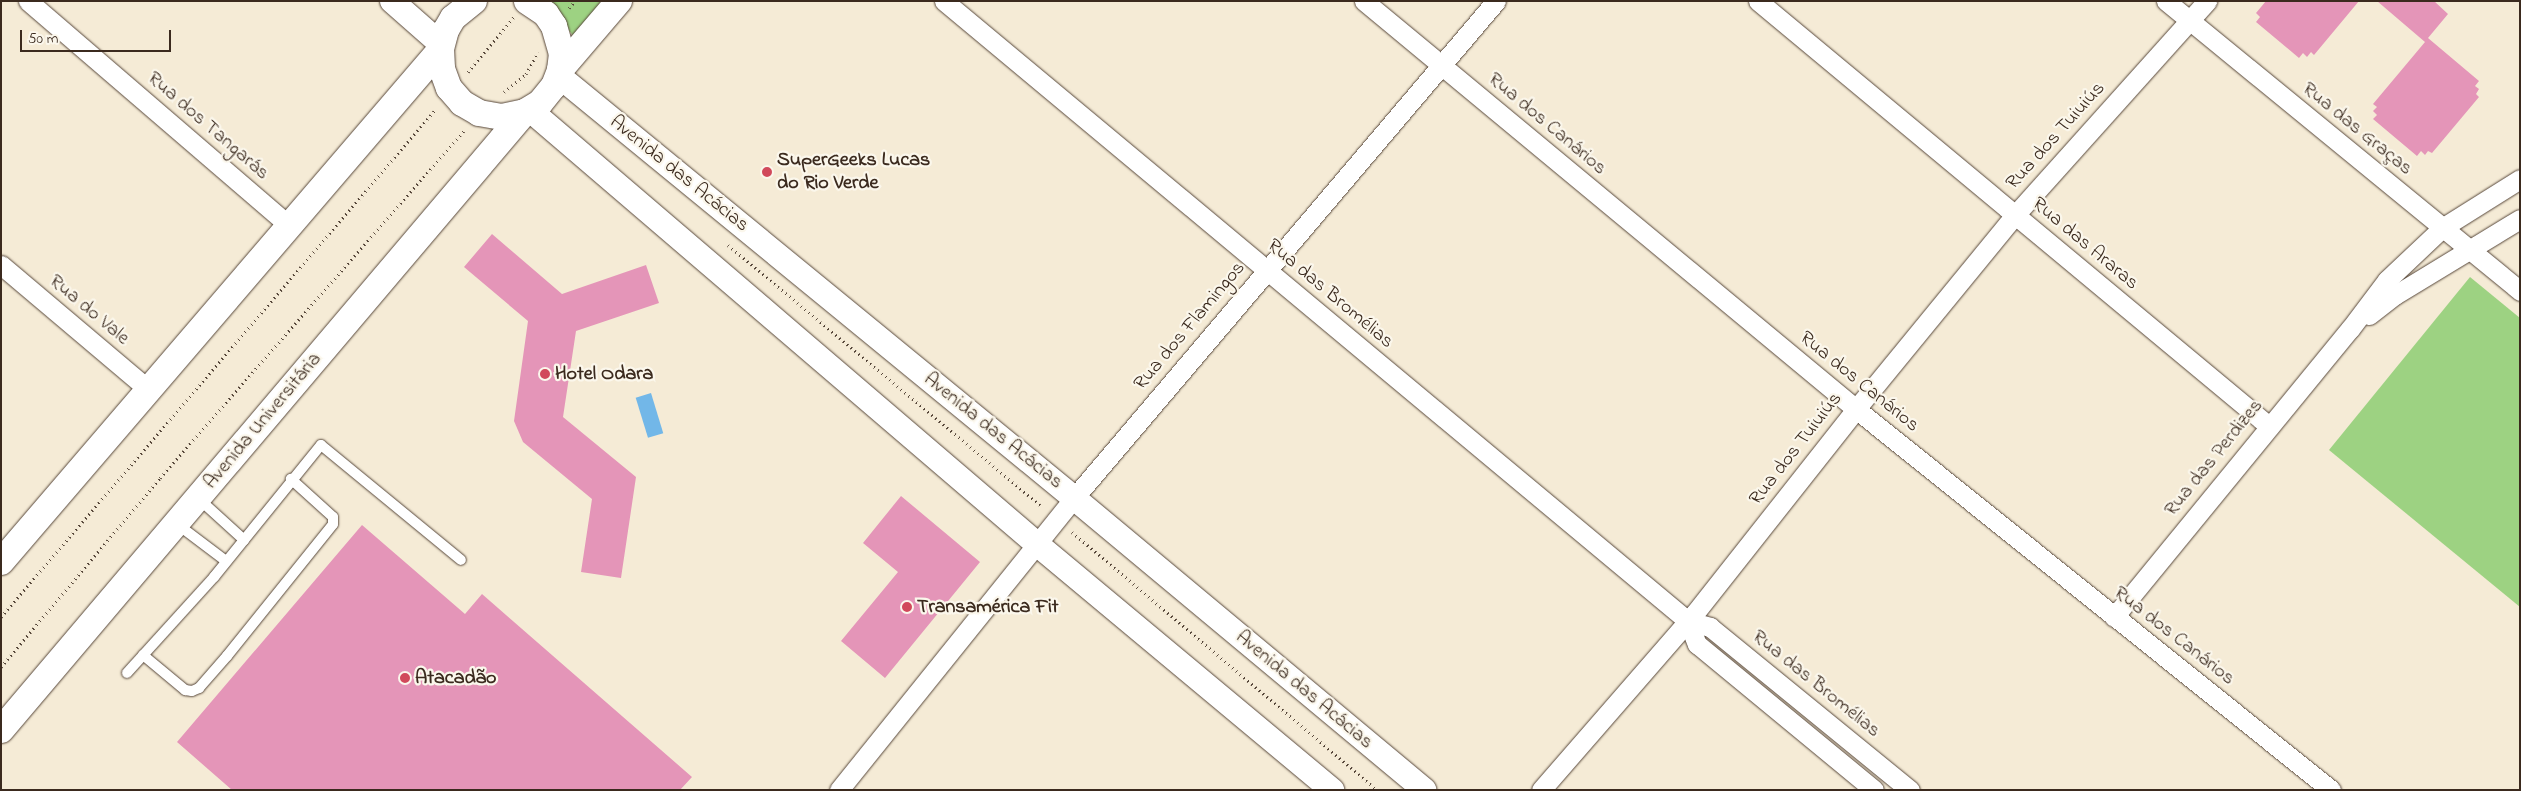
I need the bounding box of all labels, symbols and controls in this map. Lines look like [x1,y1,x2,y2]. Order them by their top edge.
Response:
scale bar [22,20,174,52]
text: 50 m [28,28,58,50]
street label: Rua dos Tangarás [142,67,274,185]
street label: Rua dos Canários [1483,67,1611,181]
street label: Rua dos Tuiuiús [2001,77,2111,195]
street label: Rua das Graças [2297,77,2417,181]
street label: Avenida das Acácias [605,111,753,237]
place label: SuperGeeks Lucas do Rio Verde [777,148,930,195]
marker: SuperGeeks Lucas do Rio Verde [761,166,773,178]
street label: Rua das Araras [2027,192,2143,296]
street label: Rua das Bromélias [1262,234,1398,354]
street label: Rua dos Flamingos [1129,257,1251,395]
street label: Rua do Vale [44,270,134,350]
street label: Rua dos Canários [1794,326,1924,438]
street label: Avenida Universitária [199,348,327,494]
place label: Hotel Odara [555,362,653,386]
marker: Hotel Odara [539,368,551,380]
street label: Avenida das Acácias [919,368,1067,494]
street label: Rua dos Tuiuiús [1744,388,1848,510]
street label: Rua das Perdizes [2160,395,2268,521]
street label: Rua dos Canários [2109,581,2239,691]
place label: Transamérica Fit [917,595,1059,619]
marker: Transamérica Fit [901,601,913,613]
street label: Avenida das Acácias [1230,625,1378,755]
street label: Rua das Bromélias [1747,625,1885,743]
place label: Atacadão [415,666,496,690]
marker: Atacadão [399,672,411,684]

